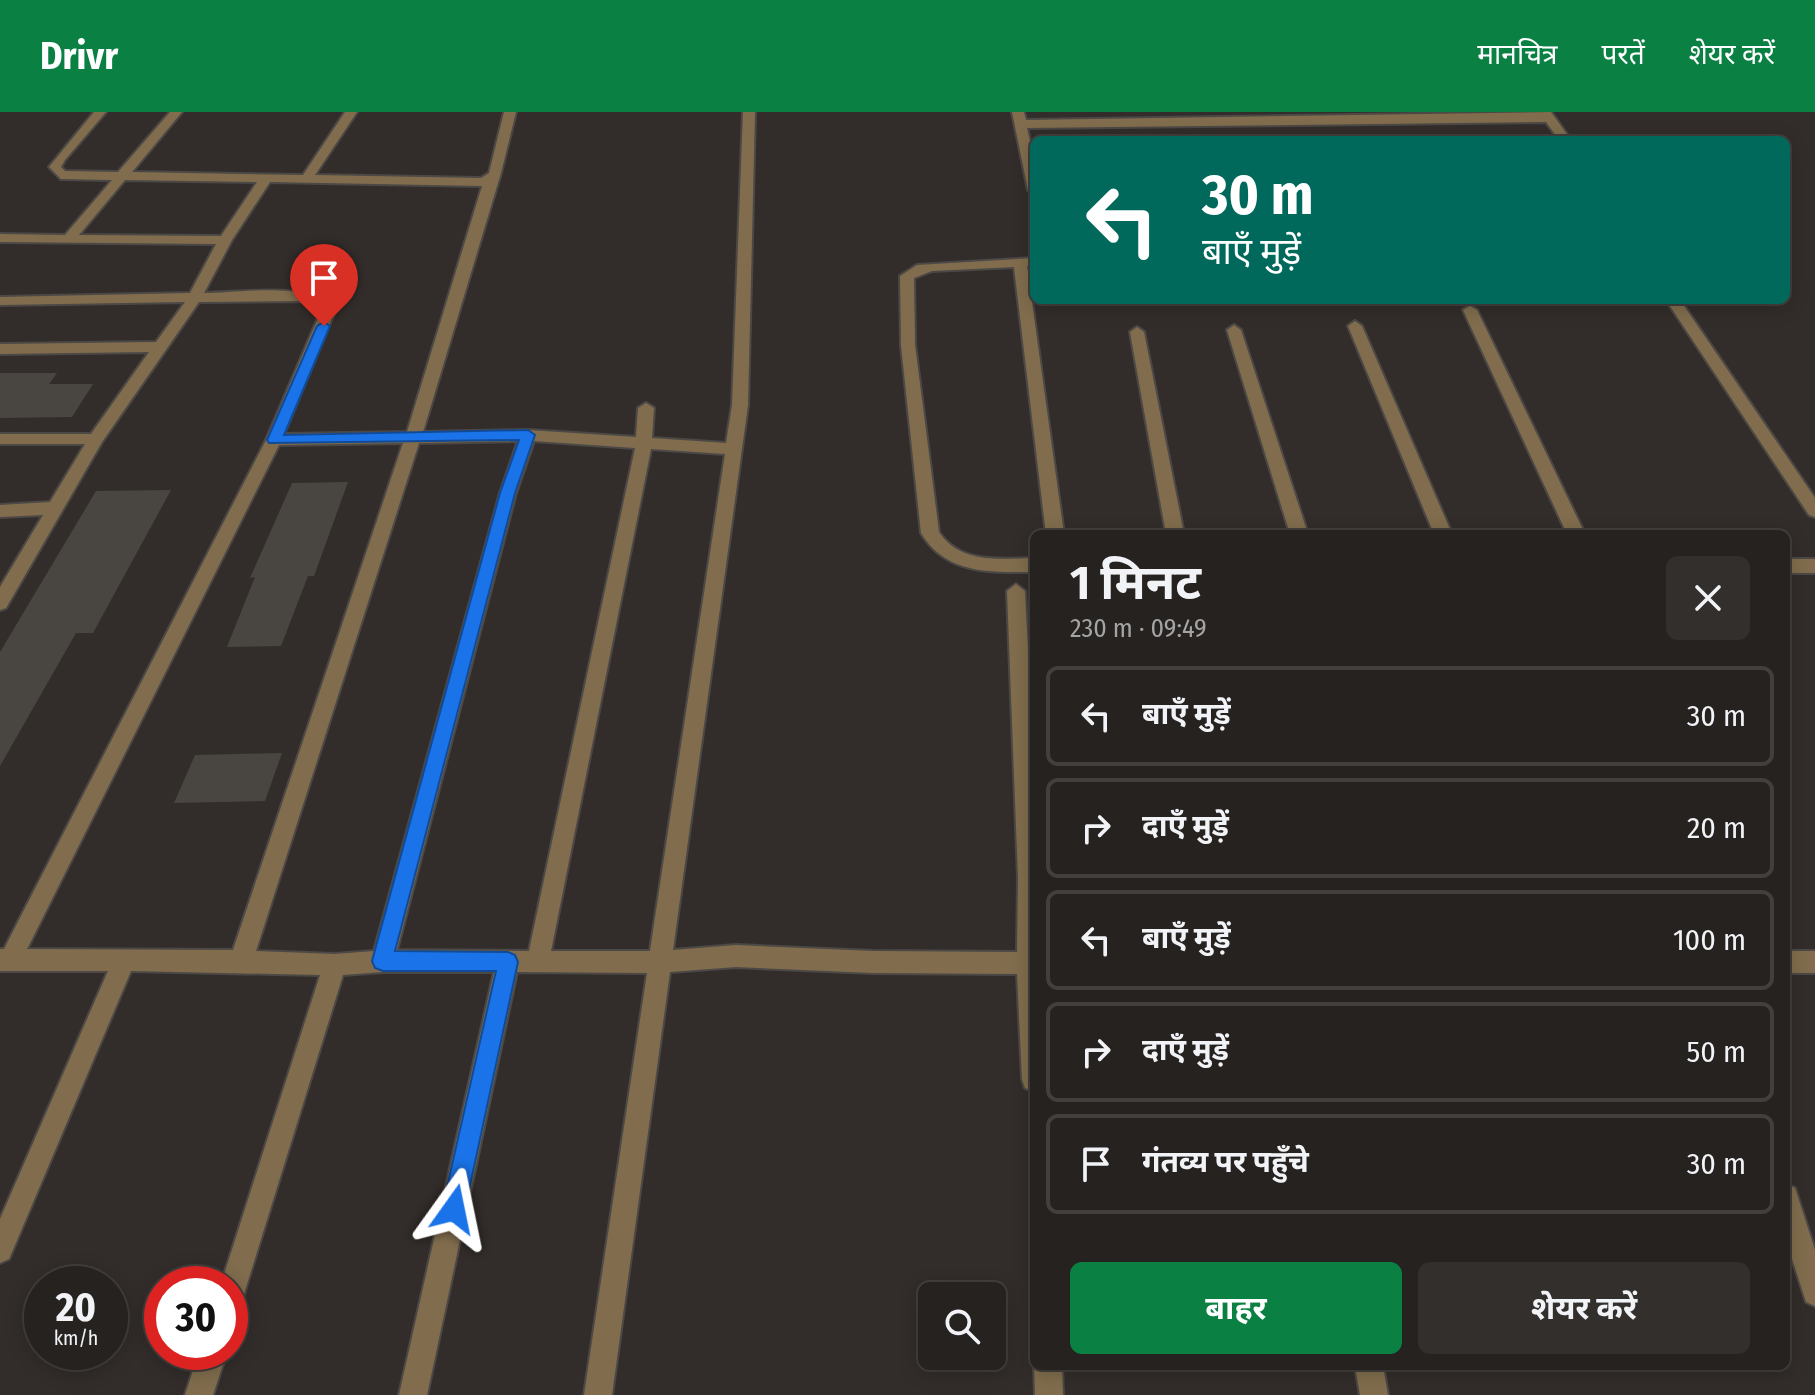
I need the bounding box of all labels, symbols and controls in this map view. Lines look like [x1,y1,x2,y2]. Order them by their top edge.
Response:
text: Drivr [40,33,118,79]
text: मानचित्र [1477,38,1557,71]
text: परतें [1601,38,1645,71]
text: शेयर करें [1689,38,1775,71]
text: 30 m [1202,162,1313,229]
icon: left [1070,168,1174,272]
text: बाएँ मुड़ें [1202,230,1301,274]
pin [290,244,358,326]
icon: arrive [302,256,346,300]
text: 1 मिनट [1070,554,1201,612]
button: close [1666,556,1750,640]
text: 230 m · 09:49 [1070,613,1207,644]
icon: left [1074,694,1118,738]
text: बाएँ मुड़ें [1142,696,1231,732]
text: 30 m [1687,698,1746,734]
icon: right [1074,806,1118,850]
text: दाएँ मुड़ें [1142,808,1229,844]
text: 20 m [1687,810,1746,846]
icon: left [1074,918,1118,962]
text: बाएँ मुड़ें [1142,920,1231,956]
text: 100 m [1673,922,1746,958]
icon: right [1074,1030,1118,1074]
text: दाएँ मुड़ें [1142,1032,1229,1068]
text: 50 m [1686,1034,1746,1070]
icon: arrive [1074,1142,1118,1186]
text: गंतव्य पर पहुँचे [1142,1144,1309,1180]
text: 30 m [1687,1146,1746,1182]
position arrow [412,1167,496,1251]
button: बाहर [1070,1262,1402,1354]
button: शेयर करें [1418,1262,1750,1354]
speed limit sign: 30 [144,1266,248,1370]
map controls [918,1282,1006,1370]
button: search [918,1282,1006,1370]
text: 20 [56,1284,96,1332]
text: km/h [54,1326,98,1350]

